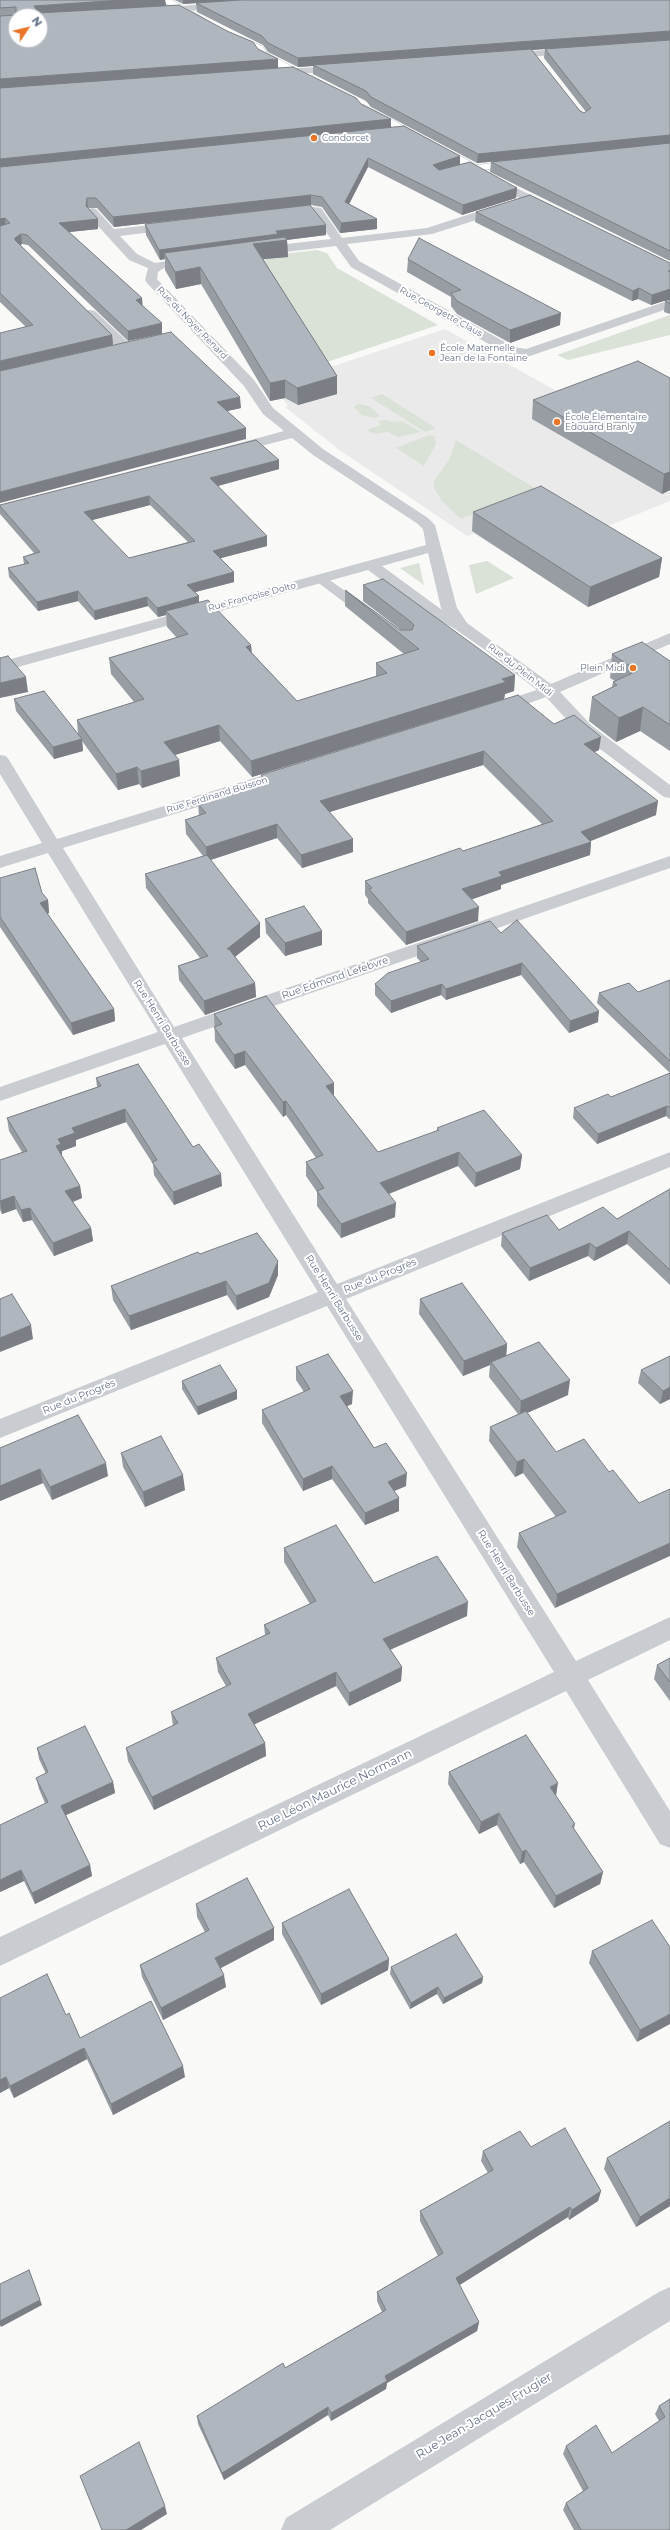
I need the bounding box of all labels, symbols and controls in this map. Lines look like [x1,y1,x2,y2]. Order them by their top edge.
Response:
north arrow [8,8,48,48]
text: N [29,14,45,29]
marker: Condorcet [309,133,319,143]
place label: Condorcet [322,133,369,143]
street label: Rue du Noyer Renard [155,284,229,362]
street label: Rue Georgette Claus [398,285,484,339]
place label: École Maternelle Jean de la Fontaine [440,343,528,364]
marker: École Maternelle Jean de la Fontaine [427,348,437,358]
place label: École Élémentaire Edouard Branly [565,412,647,433]
marker: École Élémentaire Edouard Branly [552,417,562,427]
street label: Rue Françoise Dolto [207,580,297,614]
street label: Rue du Plein Midi [485,641,555,699]
place label: Plein Midi [580,663,625,673]
marker: Plein Midi [628,663,638,673]
street label: Rue Ferdinand Buisson [165,774,269,816]
street label: Rue Edmond Lefebvre [280,954,390,1002]
street label: Rue Henri Barbusse [131,978,193,1068]
street label: Rue Henri Barbusse [303,1253,365,1343]
street label: Rue du Progrès [342,1256,418,1296]
street label: Rue du Progrès [41,1377,117,1417]
street label: Rue Henri Barbusse [475,1528,537,1618]
street label: Rue Léon Maurice Normann [256,1746,414,1834]
street label: Rue Jean-Jacques Frugier [414,2370,554,2462]

